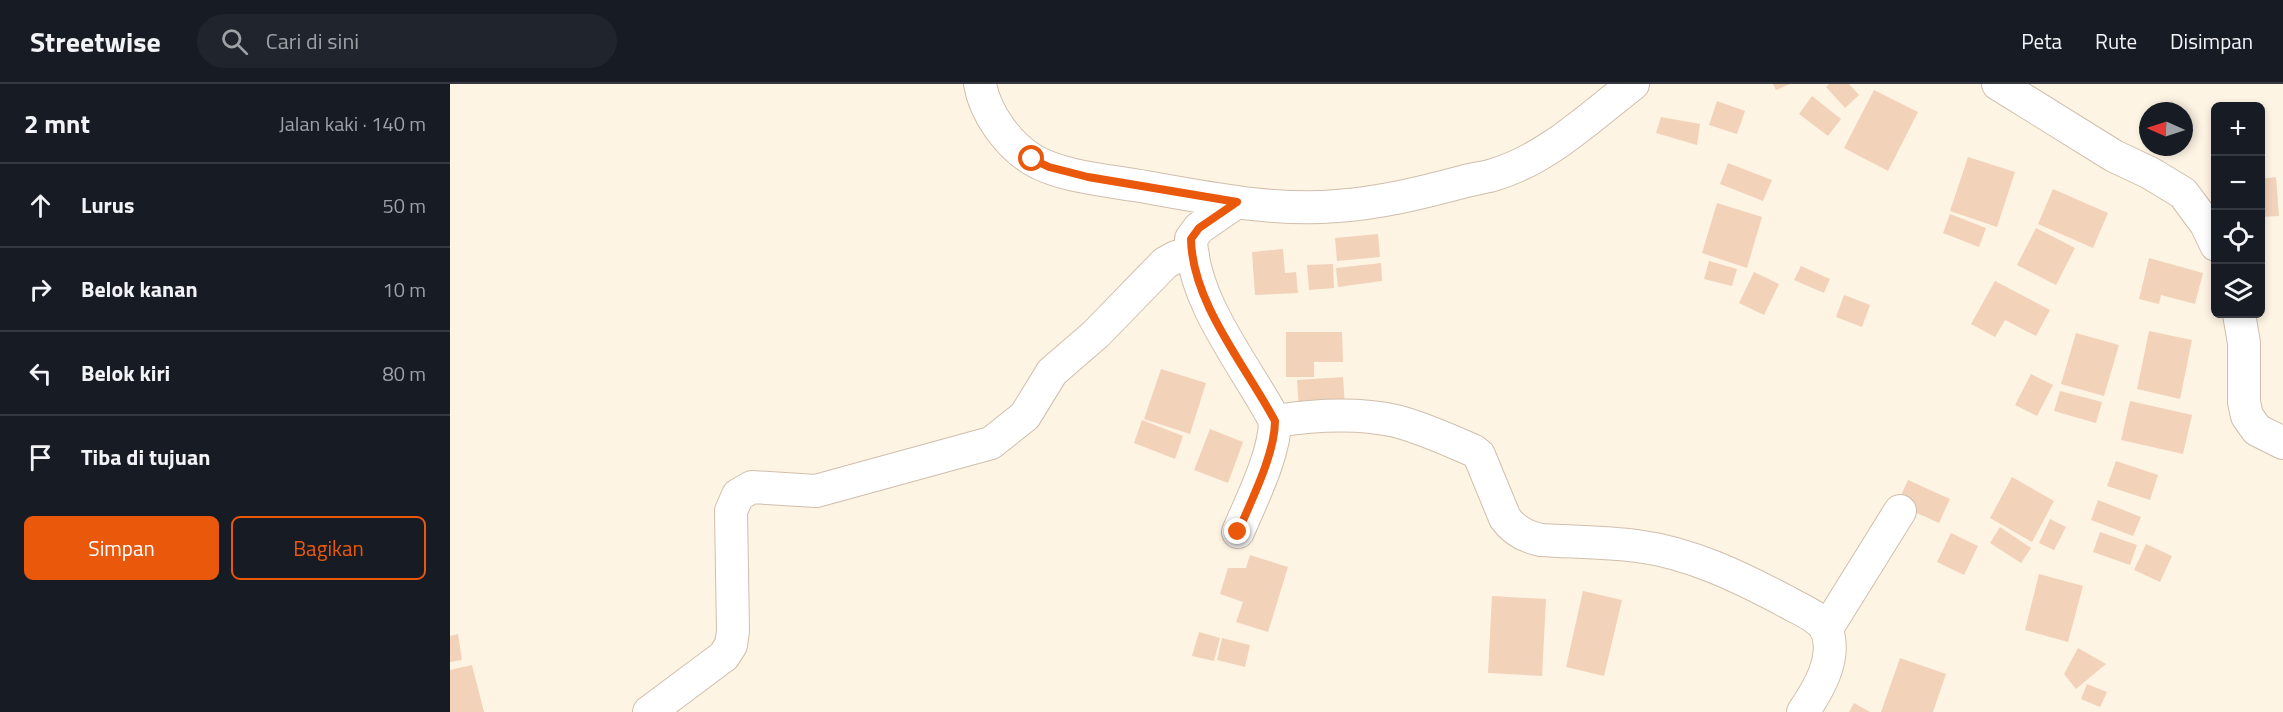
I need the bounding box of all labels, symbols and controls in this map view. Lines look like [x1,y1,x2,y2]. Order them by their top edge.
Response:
search box [197,14,617,68]
text: Streetwise [30,20,161,63]
text: Cari di sini [266,24,359,58]
icon: search [218,25,251,58]
text: Peta [2021,25,2062,57]
text: Rute [2095,25,2137,57]
text: Disimpan [2170,25,2253,57]
north arrow [2139,102,2193,156]
map controls [2211,102,2265,318]
button: + [2211,102,2265,156]
text: 2 mnt [24,104,90,143]
text: Jalan kaki · 140 m [279,108,426,139]
route start [1018,145,1044,171]
button: − [2211,156,2265,210]
text: Lurus [81,188,134,222]
icon: ahead [24,189,57,222]
text: 50 m [382,190,426,221]
button: locate [2211,210,2265,264]
button: layers [2211,264,2265,318]
text: Belok kanan [81,272,198,306]
icon: right [24,273,57,306]
text: 10 m [382,274,426,305]
text: Belok kiri [81,356,170,390]
icon: left [24,357,57,390]
text: 80 m [382,358,426,389]
text: Tiba di tujuan [81,440,210,474]
icon: arrive [24,441,57,474]
button: Simpan [24,516,219,580]
button: Bagikan [231,516,426,580]
route end [1224,518,1250,544]

